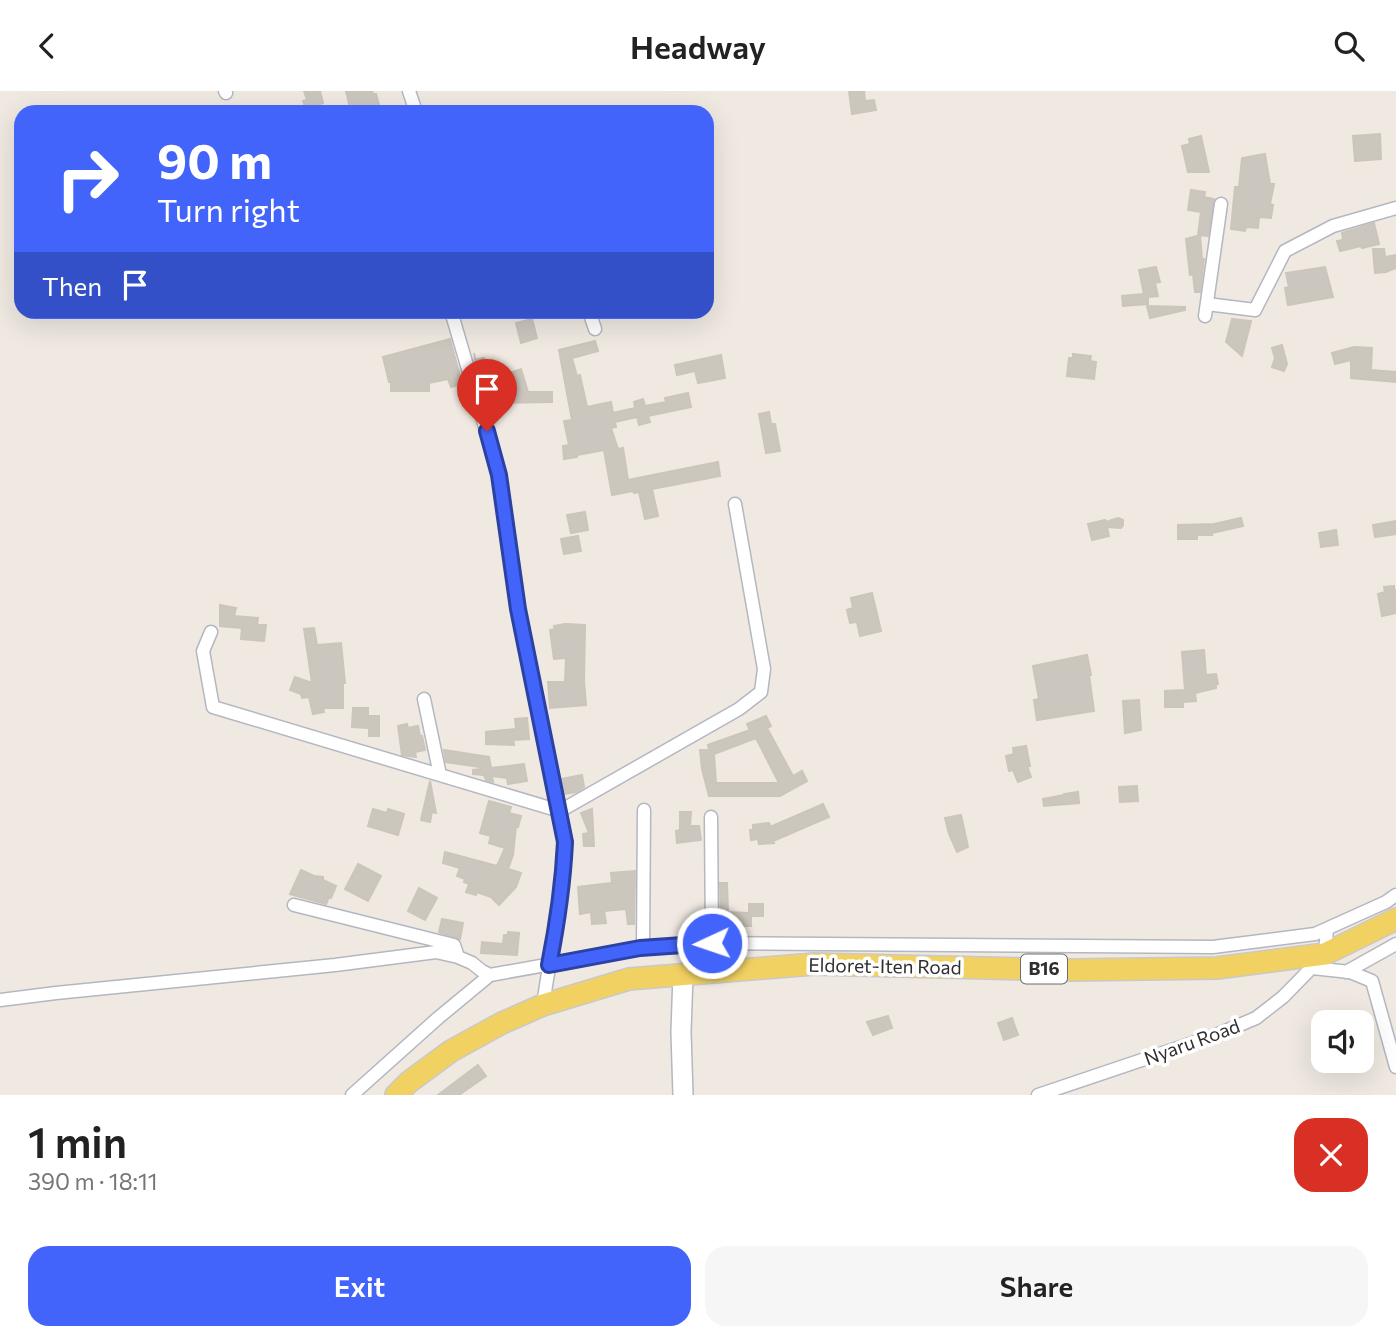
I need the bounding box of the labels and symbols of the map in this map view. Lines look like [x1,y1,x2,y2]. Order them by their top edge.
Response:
pin [457,359,517,431]
position arrow [675,906,749,980]
street label: Eldoret-Iten Road [808,953,962,978]
road number: B16 [1021,955,1067,983]
street label: Nyaru Road [1141,1014,1243,1069]

